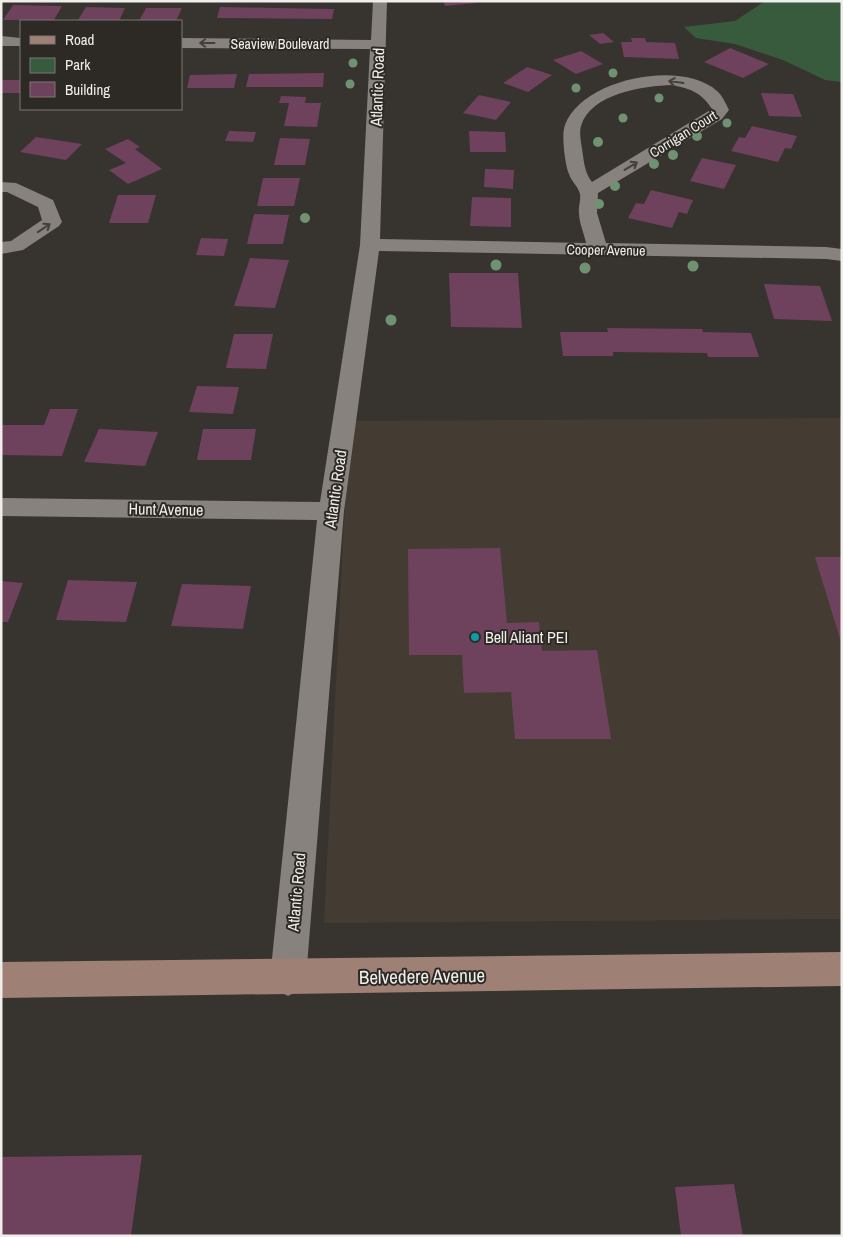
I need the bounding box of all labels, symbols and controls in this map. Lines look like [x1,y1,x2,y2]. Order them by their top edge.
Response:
legend [20,20,182,110]
text: Road [65,29,94,50]
street label: Seaview Boulevard [231,35,329,53]
one-way arrow [200,38,216,48]
street label: Atlantic Road [365,47,389,128]
text: Park [65,54,91,75]
one-way arrow [669,77,685,87]
text: Building [65,79,110,100]
street label: Corrigan Court [646,106,720,162]
one-way arrow [623,161,637,171]
one-way arrow [37,223,51,233]
street label: Cooper Avenue [566,240,646,260]
street label: Atlantic Road [318,448,351,531]
street label: Hunt Avenue [128,497,204,521]
place label: Bell Aliant PEI [485,626,568,648]
marker: Bell Aliant PEI [469,631,481,643]
street label: Atlantic Road [282,852,310,933]
street label: Belvedere Avenue [359,962,485,990]

